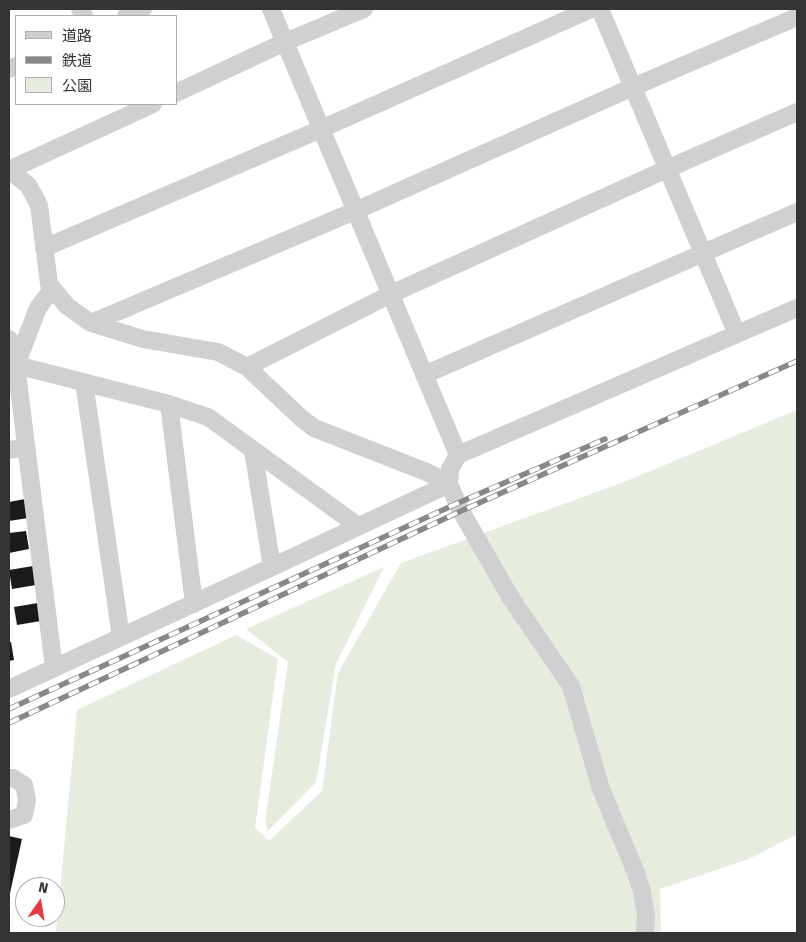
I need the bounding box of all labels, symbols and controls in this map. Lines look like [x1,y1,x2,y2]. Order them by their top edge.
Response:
legend [15,15,178,105]
text: 道路 [62,27,92,45]
text: 鉄道 [62,52,92,70]
text: 公園 [62,77,92,95]
north arrow [15,877,65,927]
text: N [37,879,50,897]

